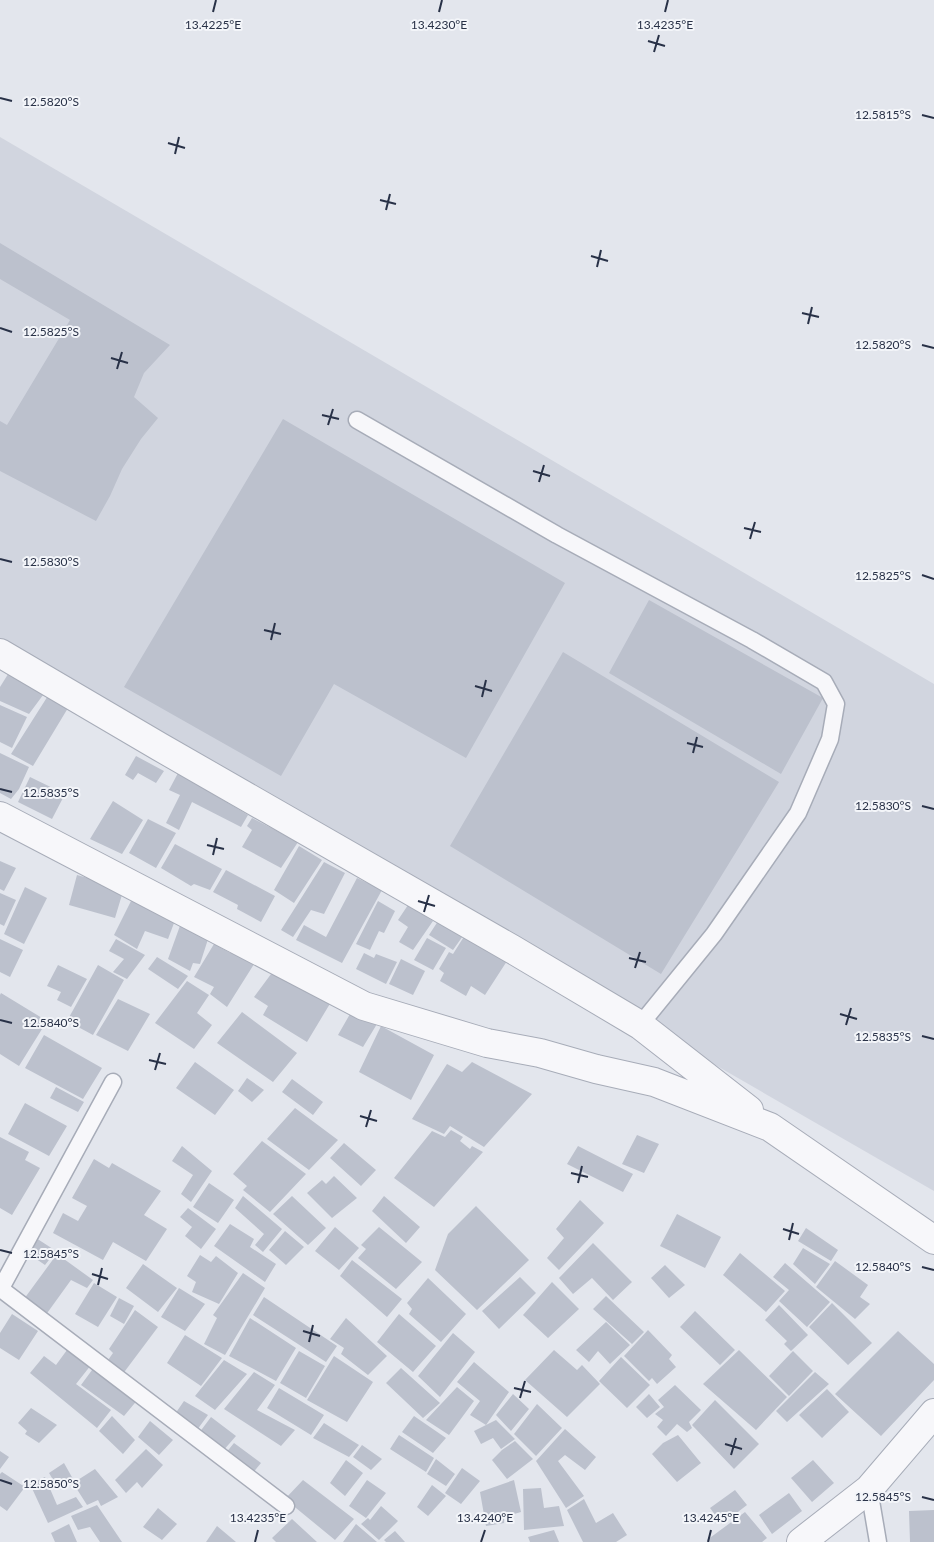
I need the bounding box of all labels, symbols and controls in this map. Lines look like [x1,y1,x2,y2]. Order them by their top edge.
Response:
text: 13.4225°E [185,17,241,32]
text: 13.4230°E [411,17,467,32]
text: 13.4235°E [637,17,693,32]
text: 12.5820°S [23,94,79,109]
text: 12.5815°S [855,107,911,122]
text: 12.5825°S [23,324,79,339]
text: 12.5820°S [855,337,911,352]
text: 12.5830°S [23,554,79,569]
text: 12.5825°S [855,568,911,583]
text: 12.5835°S [23,785,79,800]
text: 12.5830°S [855,798,911,813]
text: 12.5840°S [23,1015,79,1030]
text: 12.5835°S [855,1029,911,1044]
text: 12.5845°S [23,1246,79,1261]
text: 12.5840°S [855,1259,911,1274]
text: 12.5850°S [23,1476,79,1491]
text: 12.5845°S [855,1489,911,1504]
text: 13.4235°E [230,1510,286,1525]
text: 13.4240°E [457,1510,513,1525]
text: 13.4245°E [683,1510,739,1525]

